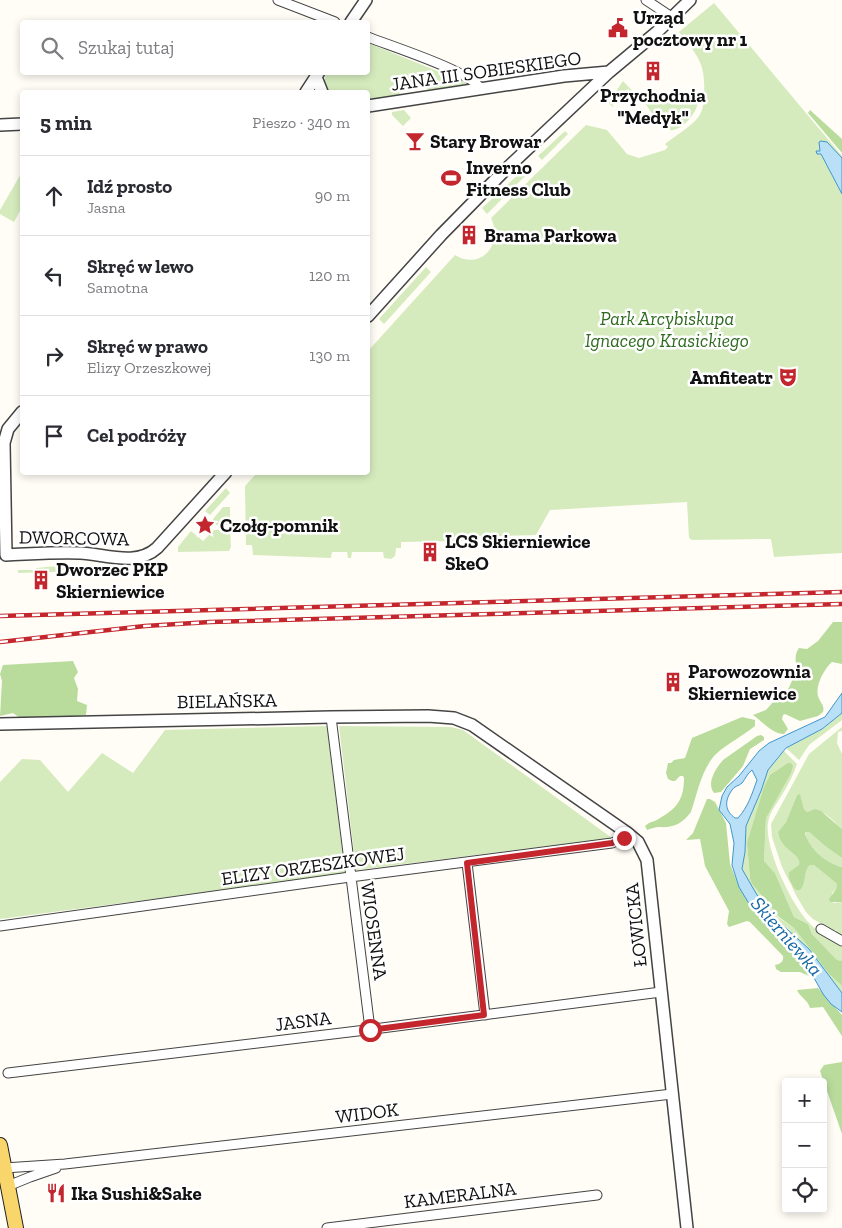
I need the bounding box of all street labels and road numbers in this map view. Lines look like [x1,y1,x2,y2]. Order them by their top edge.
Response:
street label: JANA III SOBIESKIEGO [389,46,583,96]
street label: DWORCOWA [19,526,130,550]
street label: BIELAŃSKA [177,689,278,713]
street label: ELIZY ORZESZKOWEJ [220,842,406,890]
street label: WIOSENNA [356,880,392,982]
street label: ŁOWICKA [620,881,652,968]
street label: JASNA [274,1006,333,1036]
street label: WIDOK [334,1098,400,1128]
street label: KAMERALNA [403,1177,518,1213]

